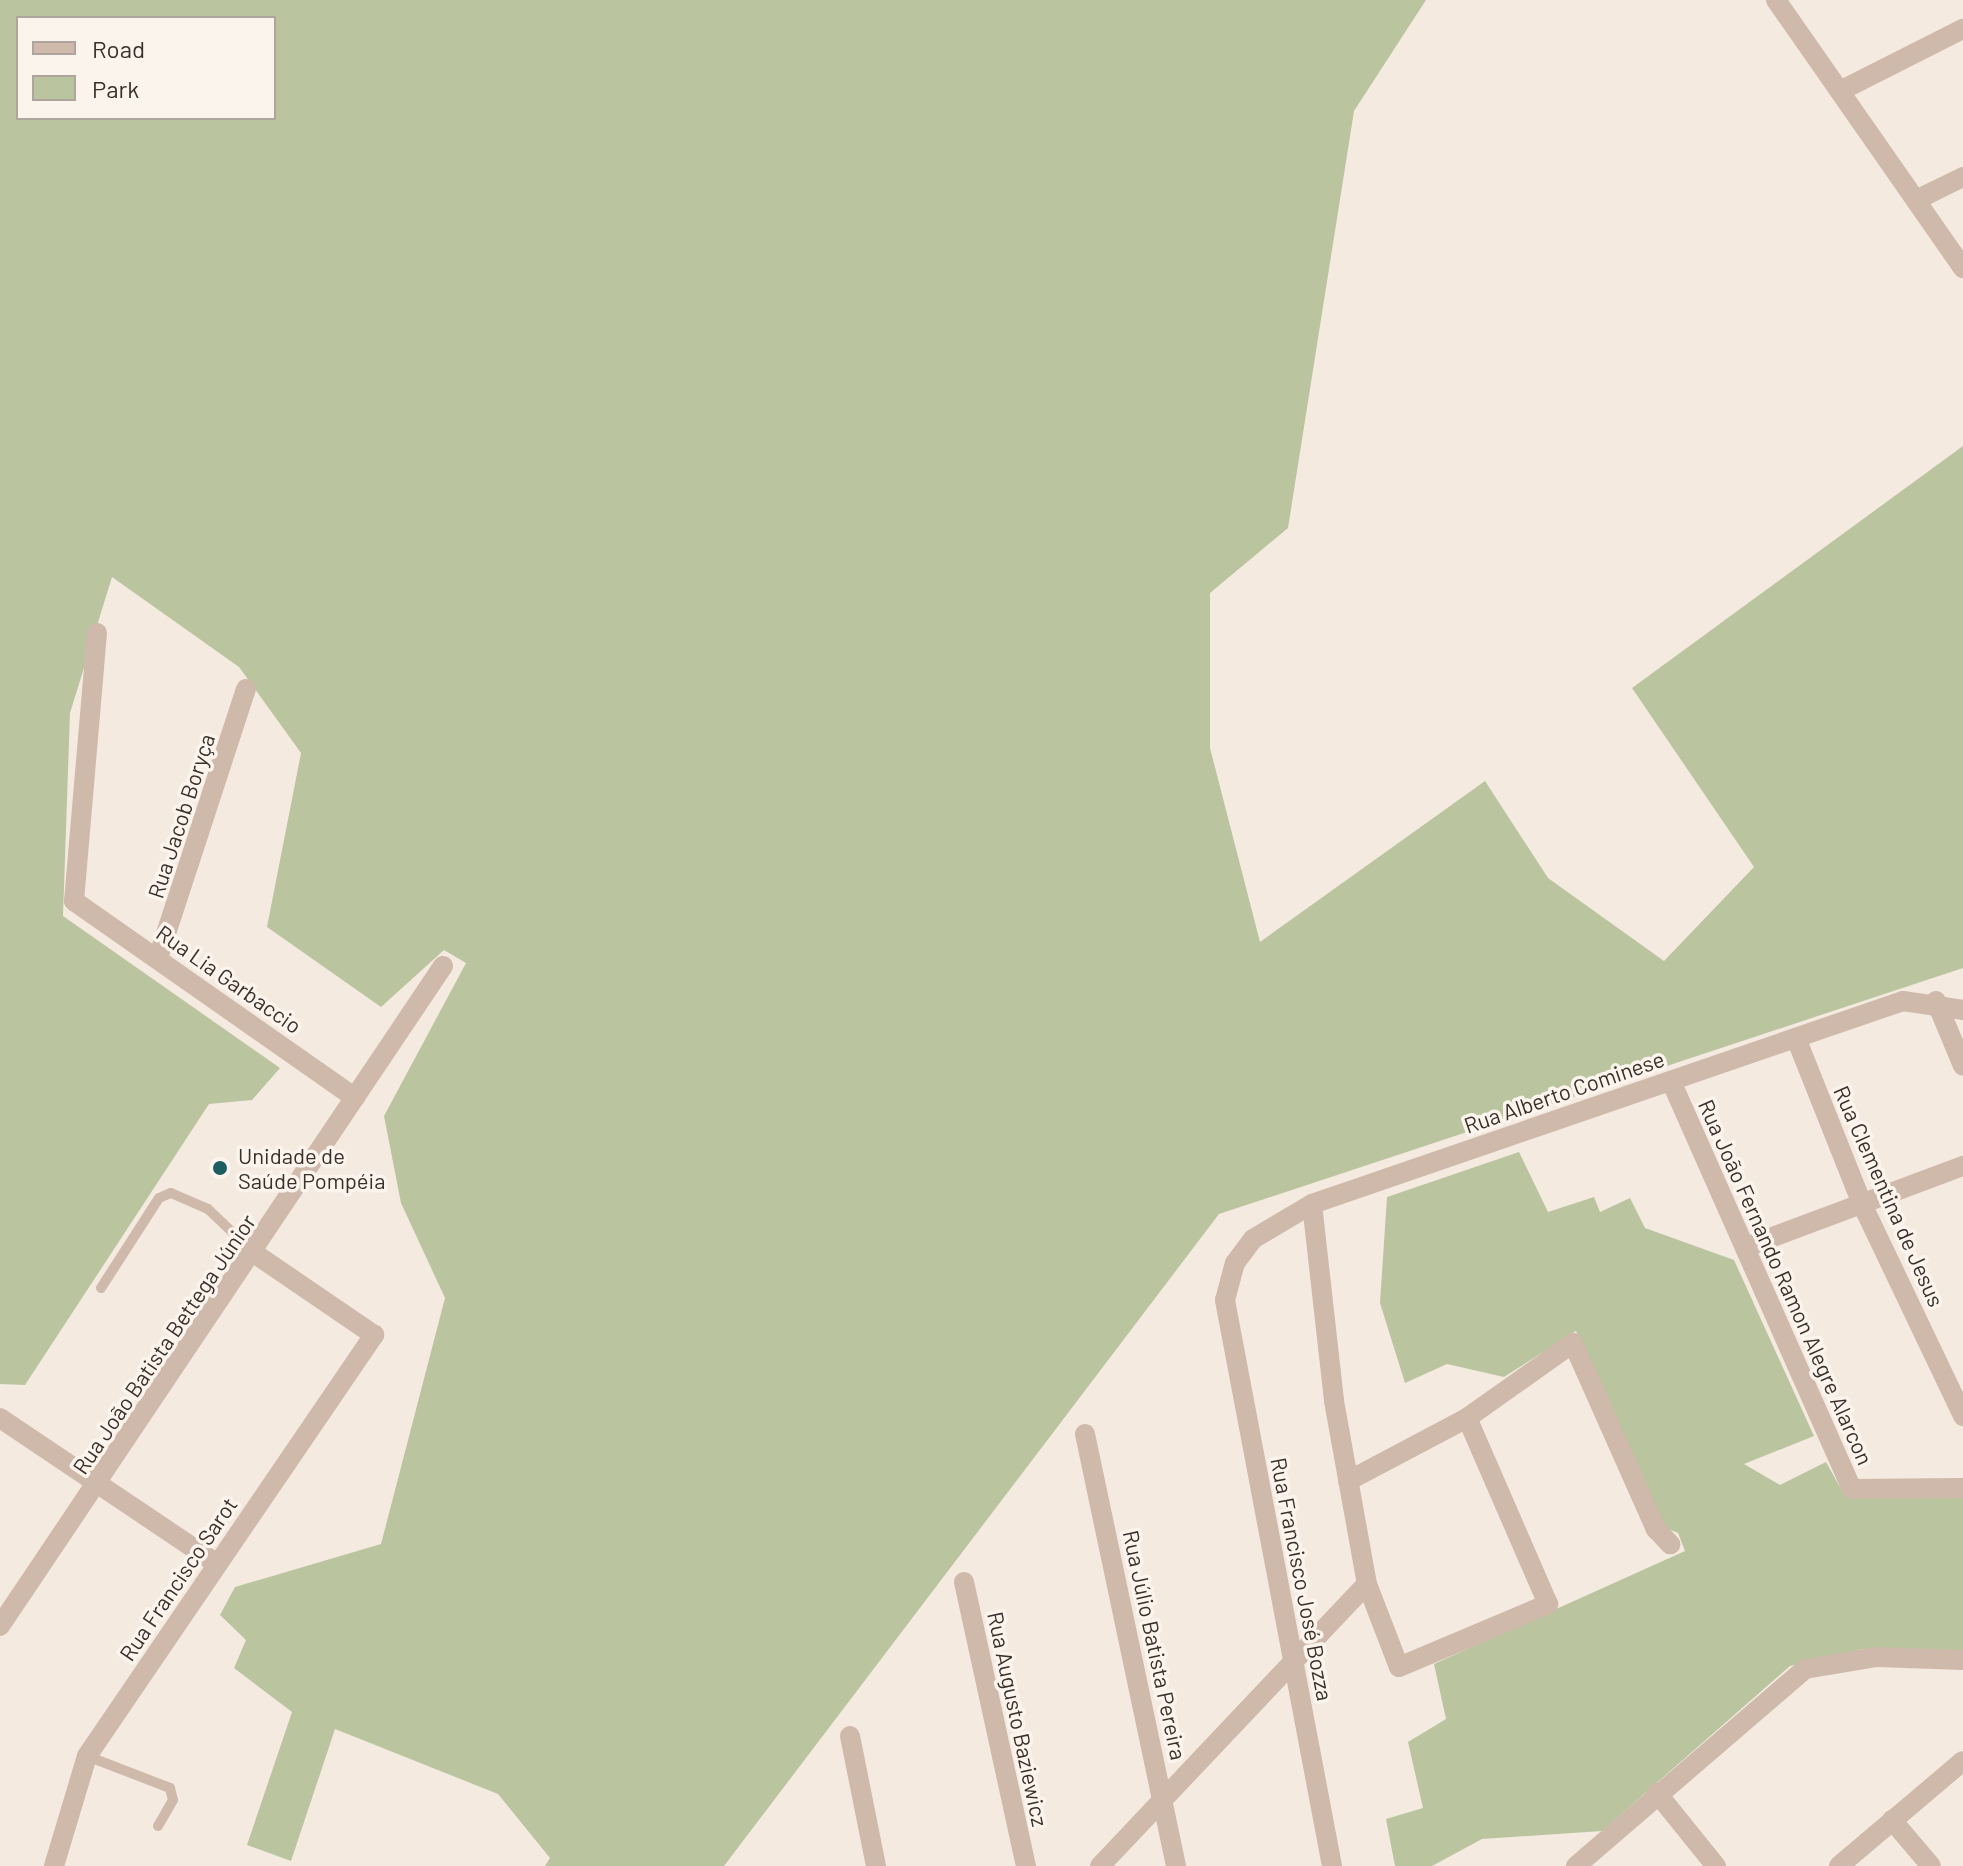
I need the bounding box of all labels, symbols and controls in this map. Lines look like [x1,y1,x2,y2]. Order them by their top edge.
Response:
legend [16,16,276,120]
text: Road [92,34,145,63]
text: Park [92,74,139,103]
street label: Rua Jacob Boryça [142,730,220,902]
street label: Rua Lia Garbaccio [151,919,307,1039]
street label: Rua Alberto Cominese [1460,1045,1668,1139]
street label: Rua Clementina de Jesus [1828,1081,1950,1311]
street label: Rua João Fernando Ramon Alegre Alarcon [1693,1095,1879,1469]
place label: Unidade de Saúde Pompéia [238,1142,385,1194]
marker: Unidade de Saúde Pompéia [209,1157,231,1179]
street label: Rua João Batista Bettega Júnior [67,1209,261,1479]
street label: Rua Francisco José Bozza [1265,1455,1339,1703]
street label: Rua Francisco Sarot [114,1492,242,1666]
street label: Rua Júlio Batista Pereira [1118,1528,1192,1762]
street label: Rua Augusto Baziewicz [982,1609,1054,1829]

